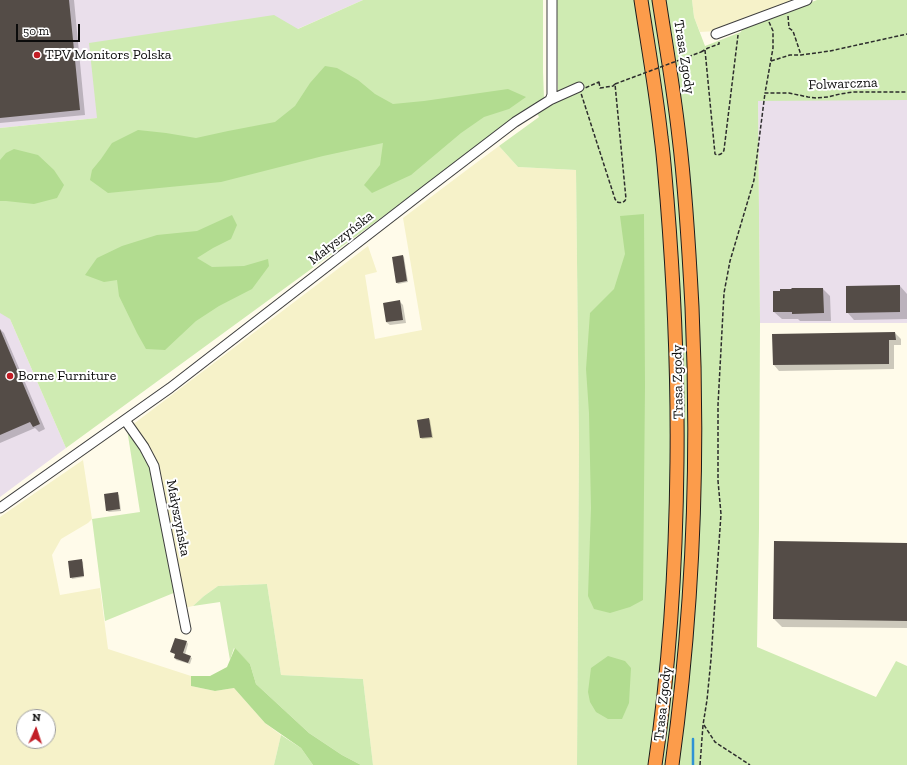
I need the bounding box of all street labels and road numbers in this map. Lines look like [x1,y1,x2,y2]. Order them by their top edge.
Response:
street label: Trasa Zgody [670,19,698,95]
street label: Folwarczna [808,74,878,94]
street label: Małyszyńska [305,207,377,269]
street label: Trasa Zgody [669,344,687,420]
street label: Małyszyńska [162,478,194,558]
street label: Trasa Zgody [651,666,675,742]

